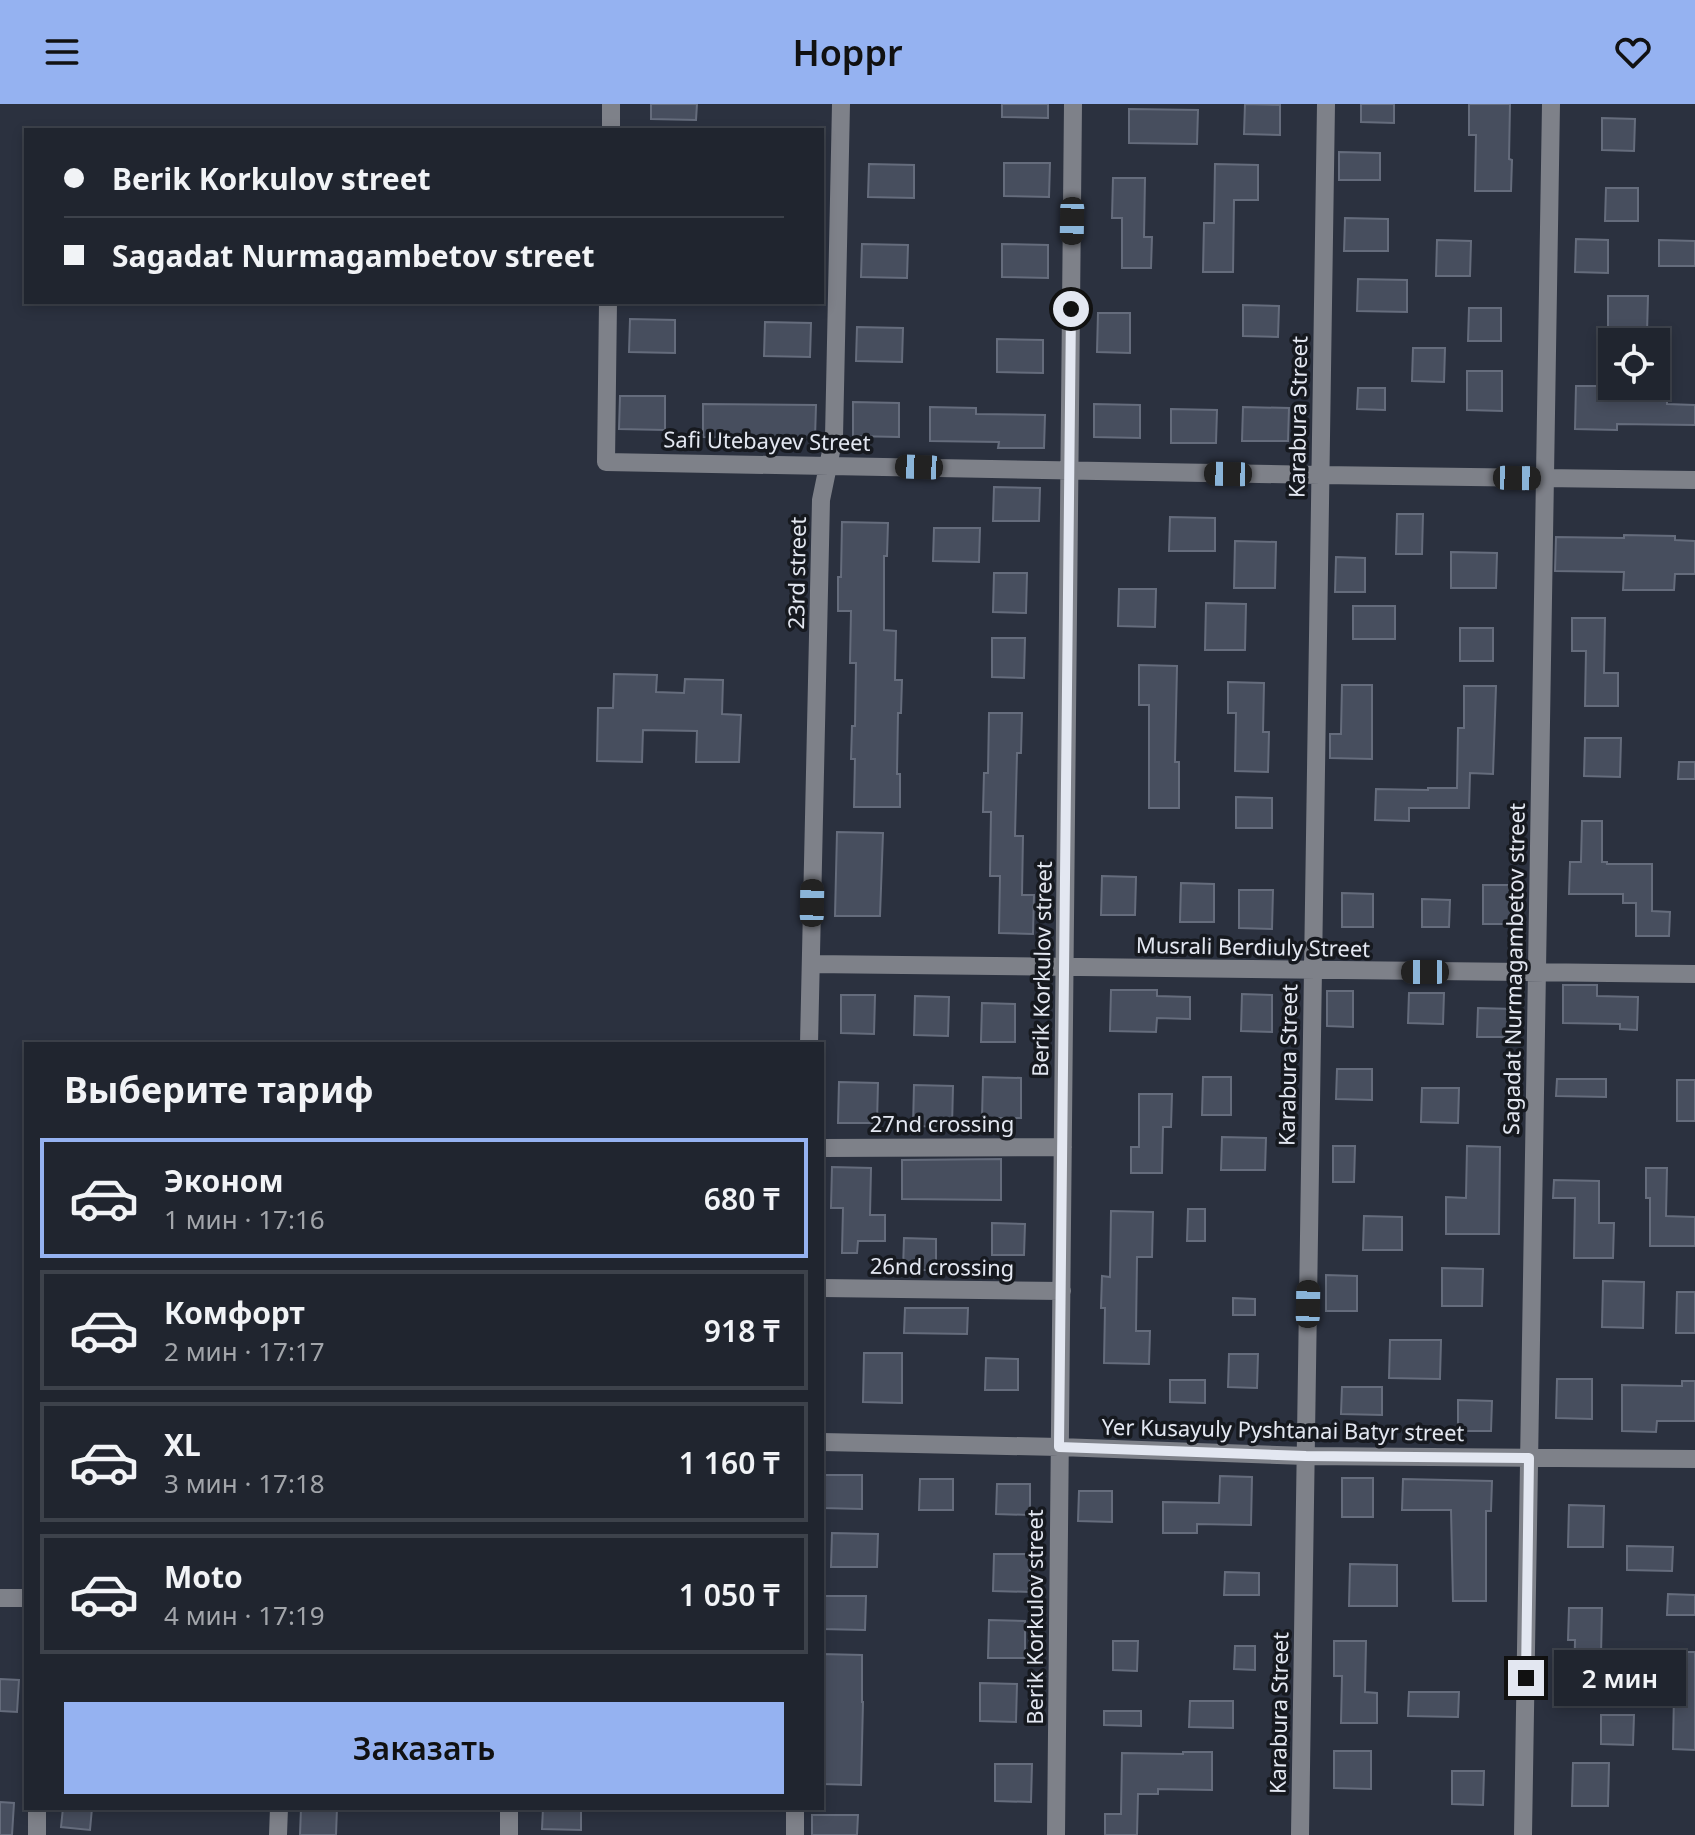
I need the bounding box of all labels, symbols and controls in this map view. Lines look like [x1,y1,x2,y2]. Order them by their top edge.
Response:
text: Hoppr [792,28,903,77]
icon: menu [40,30,84,74]
icon: heart [1611,30,1655,74]
text: Berik Korkulov street [112,158,431,199]
car [1060,197,1084,245]
text: Sagadat Nurmagambetov street [112,235,595,276]
route start [1053,291,1089,327]
map controls [1598,328,1670,400]
button: locate [1598,328,1670,400]
street label: Karabura Street [1281,336,1313,498]
street label: Safi Utebayev Street [663,423,871,457]
car [895,454,943,480]
car [1204,462,1252,486]
car [1493,466,1541,490]
street label: 23rd street [780,516,812,630]
street label: Sagadat Nurmagambetov street [1495,803,1531,1135]
street label: Berik Korkulov street [1024,861,1058,1077]
car [800,879,824,927]
street label: Musrali Berdiuly Street [1136,929,1370,963]
car [1401,960,1449,984]
street label: Karabura Street [1271,984,1303,1146]
text: Выберите тариф [64,1065,373,1114]
street label: 27nd crossing [870,1108,1014,1138]
text: Эконом [164,1160,284,1201]
icon: car [68,1162,140,1234]
text: 680 ₸ [704,1178,780,1219]
text: 1 мин · 17:16 [164,1201,325,1237]
street label: 26nd crossing [870,1250,1014,1282]
car [1296,1280,1320,1328]
text: Комфорт [164,1292,305,1333]
icon: car [68,1294,140,1366]
text: 918 ₸ [704,1310,780,1351]
text: 2 мин · 17:17 [164,1333,325,1369]
street label: Yer Kusayuly Pyshtanai Batyr street [1101,1411,1465,1447]
text: XL [164,1424,201,1465]
icon: car [68,1426,140,1498]
text: 1 160 ₸ [679,1442,780,1483]
text: 3 мин · 17:18 [164,1465,325,1501]
street label: Berik Korkulov street [1019,1509,1049,1725]
text: Moto [164,1556,243,1597]
icon: car [68,1558,140,1630]
text: 1 050 ₸ [679,1574,780,1615]
text: 4 мин · 17:19 [164,1597,325,1633]
street label: Karabura Street [1262,1632,1294,1794]
callout: 2 мин [1554,1650,1686,1706]
route end [1508,1660,1544,1696]
text: 2 мин [1582,1660,1658,1696]
button: Заказать [64,1702,784,1794]

